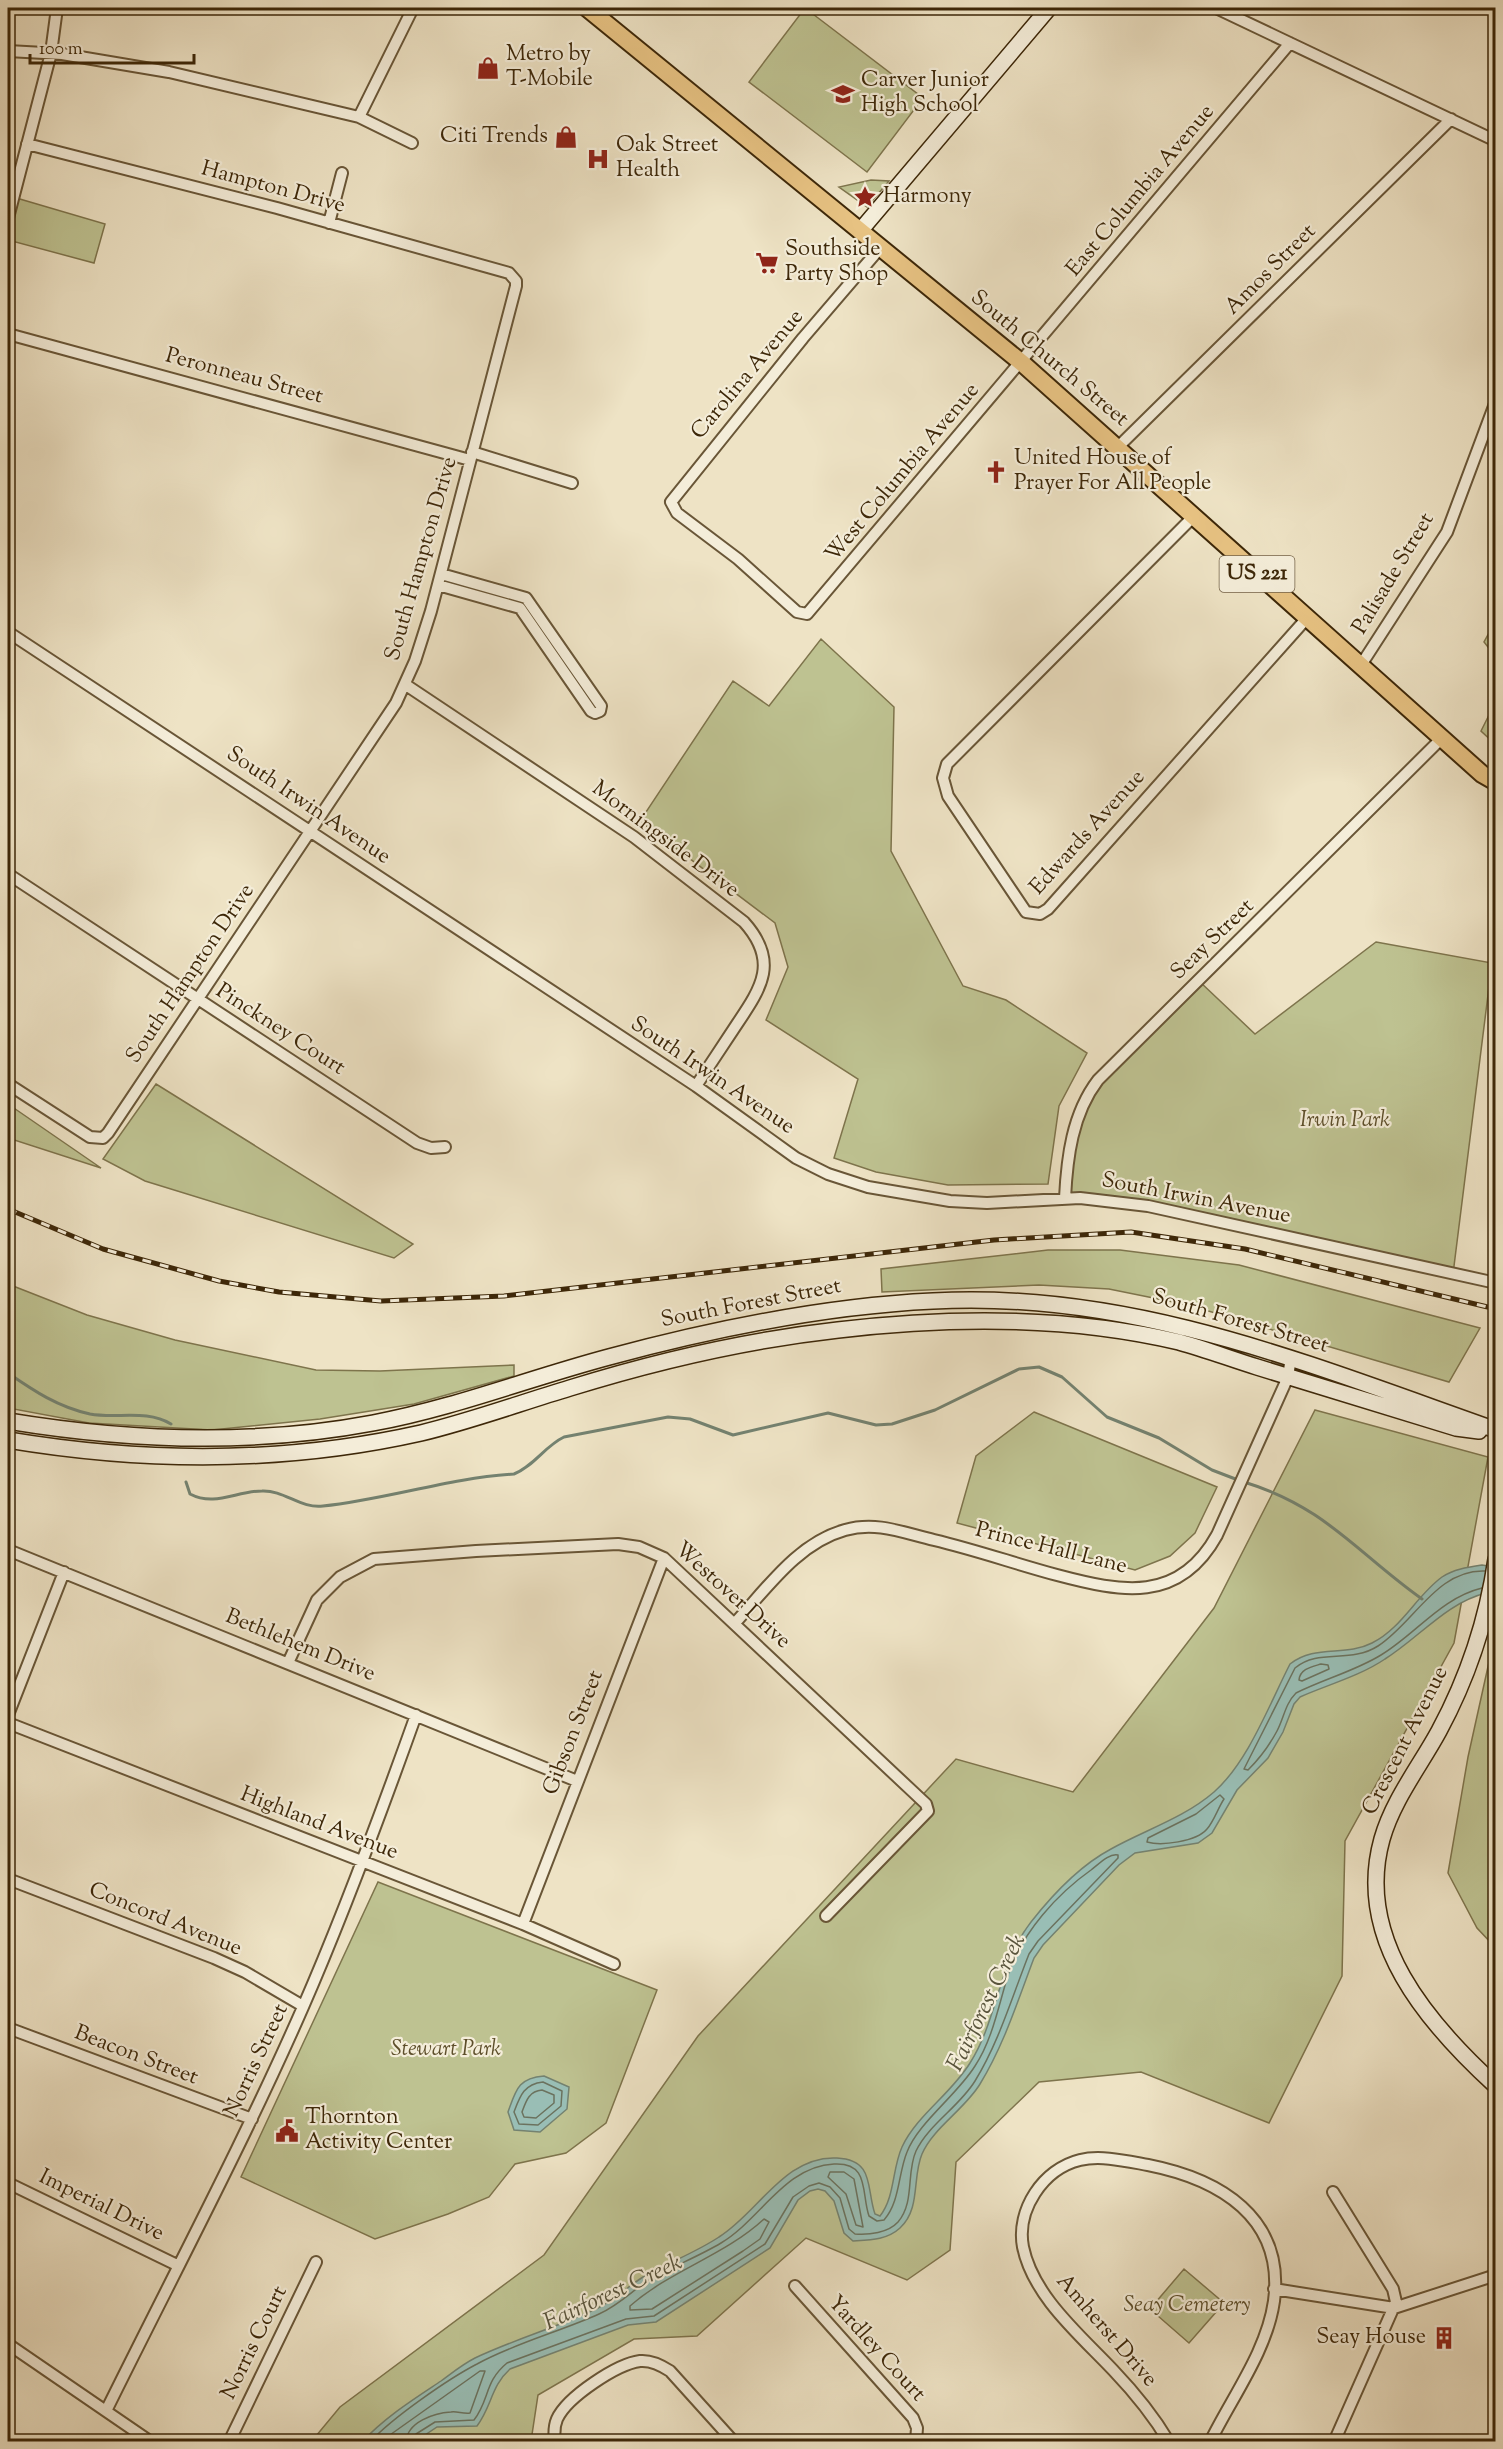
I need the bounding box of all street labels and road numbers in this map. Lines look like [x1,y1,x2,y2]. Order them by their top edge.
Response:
street label: East Columbia Avenue [1059,98,1223,284]
street label: Hampton Drive [197,153,349,223]
street label: Amos Street [1218,217,1324,323]
street label: South Church Street [963,283,1136,435]
street label: Carolina Avenue [684,303,812,447]
street label: Peronneau Street [162,341,327,414]
street label: West Columbia Avenue [818,376,988,570]
street label: South Hampton Drive [378,453,466,665]
street label: Palisade Street [1345,507,1443,641]
road number: US 221 [1220,556,1294,592]
street label: South Irwin Avenue [219,739,397,873]
street label: Edwards Avenue [1023,763,1153,903]
street label: Morningside Drive [584,774,746,906]
street label: South Hampton Drive [119,878,263,1070]
street label: Seay Street [1164,891,1262,988]
street label: Pinckney Court [209,976,352,1084]
street label: South Irwin Avenue [623,1009,801,1143]
street label: South Irwin Avenue [1099,1165,1293,1233]
street label: South Forest Street [658,1271,844,1337]
street label: South Forest Street [1148,1281,1333,1363]
street label: Prince Hall Lane [972,1515,1130,1583]
street label: Westover Drive [667,1535,797,1657]
street label: Bethlehem Drive [220,1601,380,1691]
street label: Crescent Avenue [1355,1661,1457,1821]
street label: Gibson Street [536,1666,613,1800]
street label: Highland Avenue [235,1779,403,1869]
street label: Concord Avenue [84,1875,246,1965]
street label: Norris Street [217,1998,298,2123]
street label: Beacon Street [69,2018,203,2094]
street label: Imperial Drive [33,2162,169,2250]
street label: Amherst Drive [1048,2267,1164,2395]
street label: Norris Court [214,2280,297,2405]
street label: Yardley Court [819,2289,933,2410]

